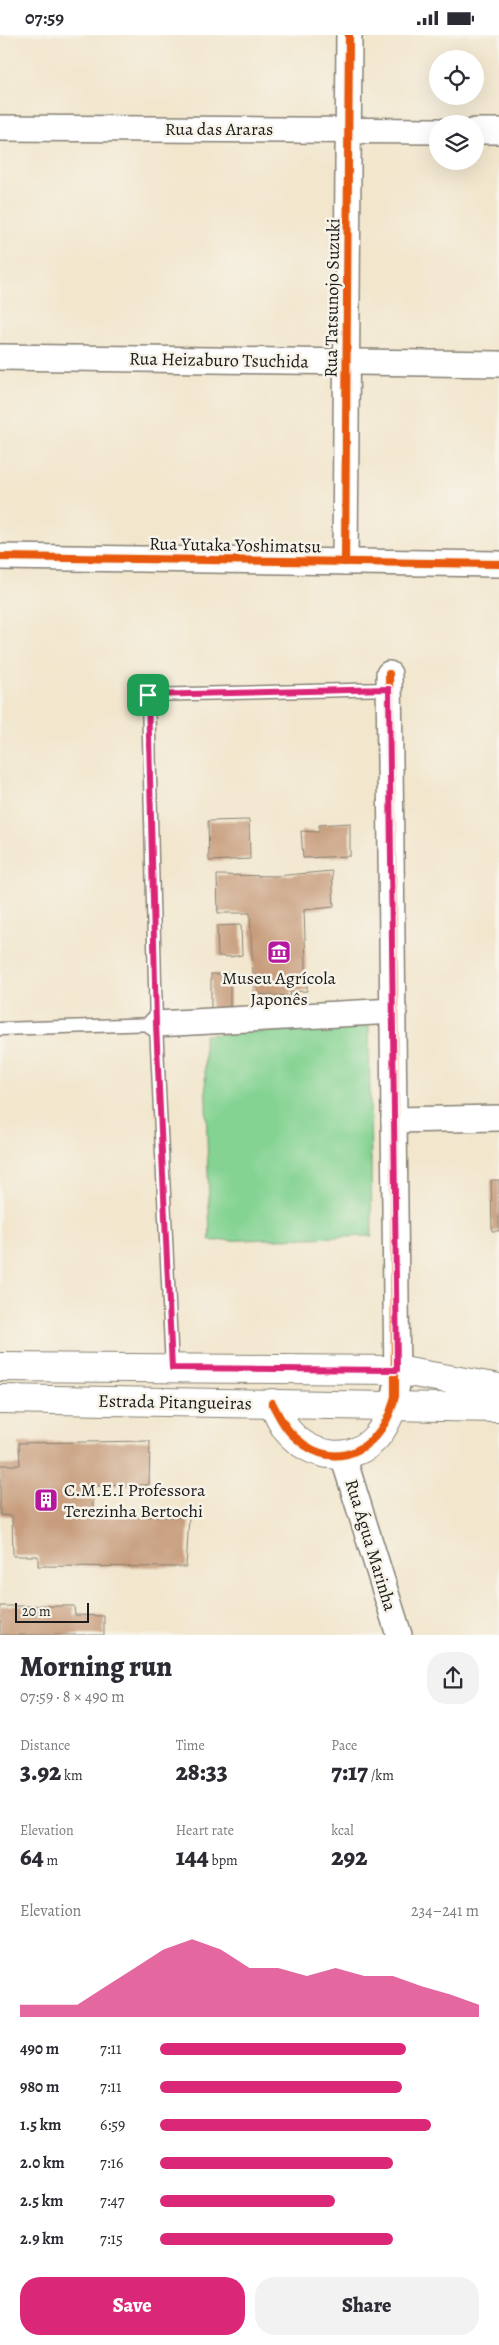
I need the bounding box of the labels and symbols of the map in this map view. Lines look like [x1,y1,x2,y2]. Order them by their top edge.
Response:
street label: Rua das Araras [165,117,273,141]
street label: Rua Tatsunojo Suzuki [319,218,345,378]
street label: Rua Heizaburo Tsuchida [129,346,310,374]
street label: Rua Yutaka Yoshimatsu [149,532,321,559]
pin [127,674,169,716]
museum icon: Museu Agrícola Japonês [266,939,292,965]
place label: Museu Agrícola Japonês [222,966,337,1011]
street label: Estrada Pitangueiras [98,1389,252,1415]
street label: Rua Água Marinha [340,1476,403,1614]
place label: C.M.E.I Professora Terezinha Bertochi [64,1478,206,1523]
building icon: C.M.E.I Professora Terezinha Bertochi [33,1487,59,1513]
scale bar [15,1600,89,1623]

